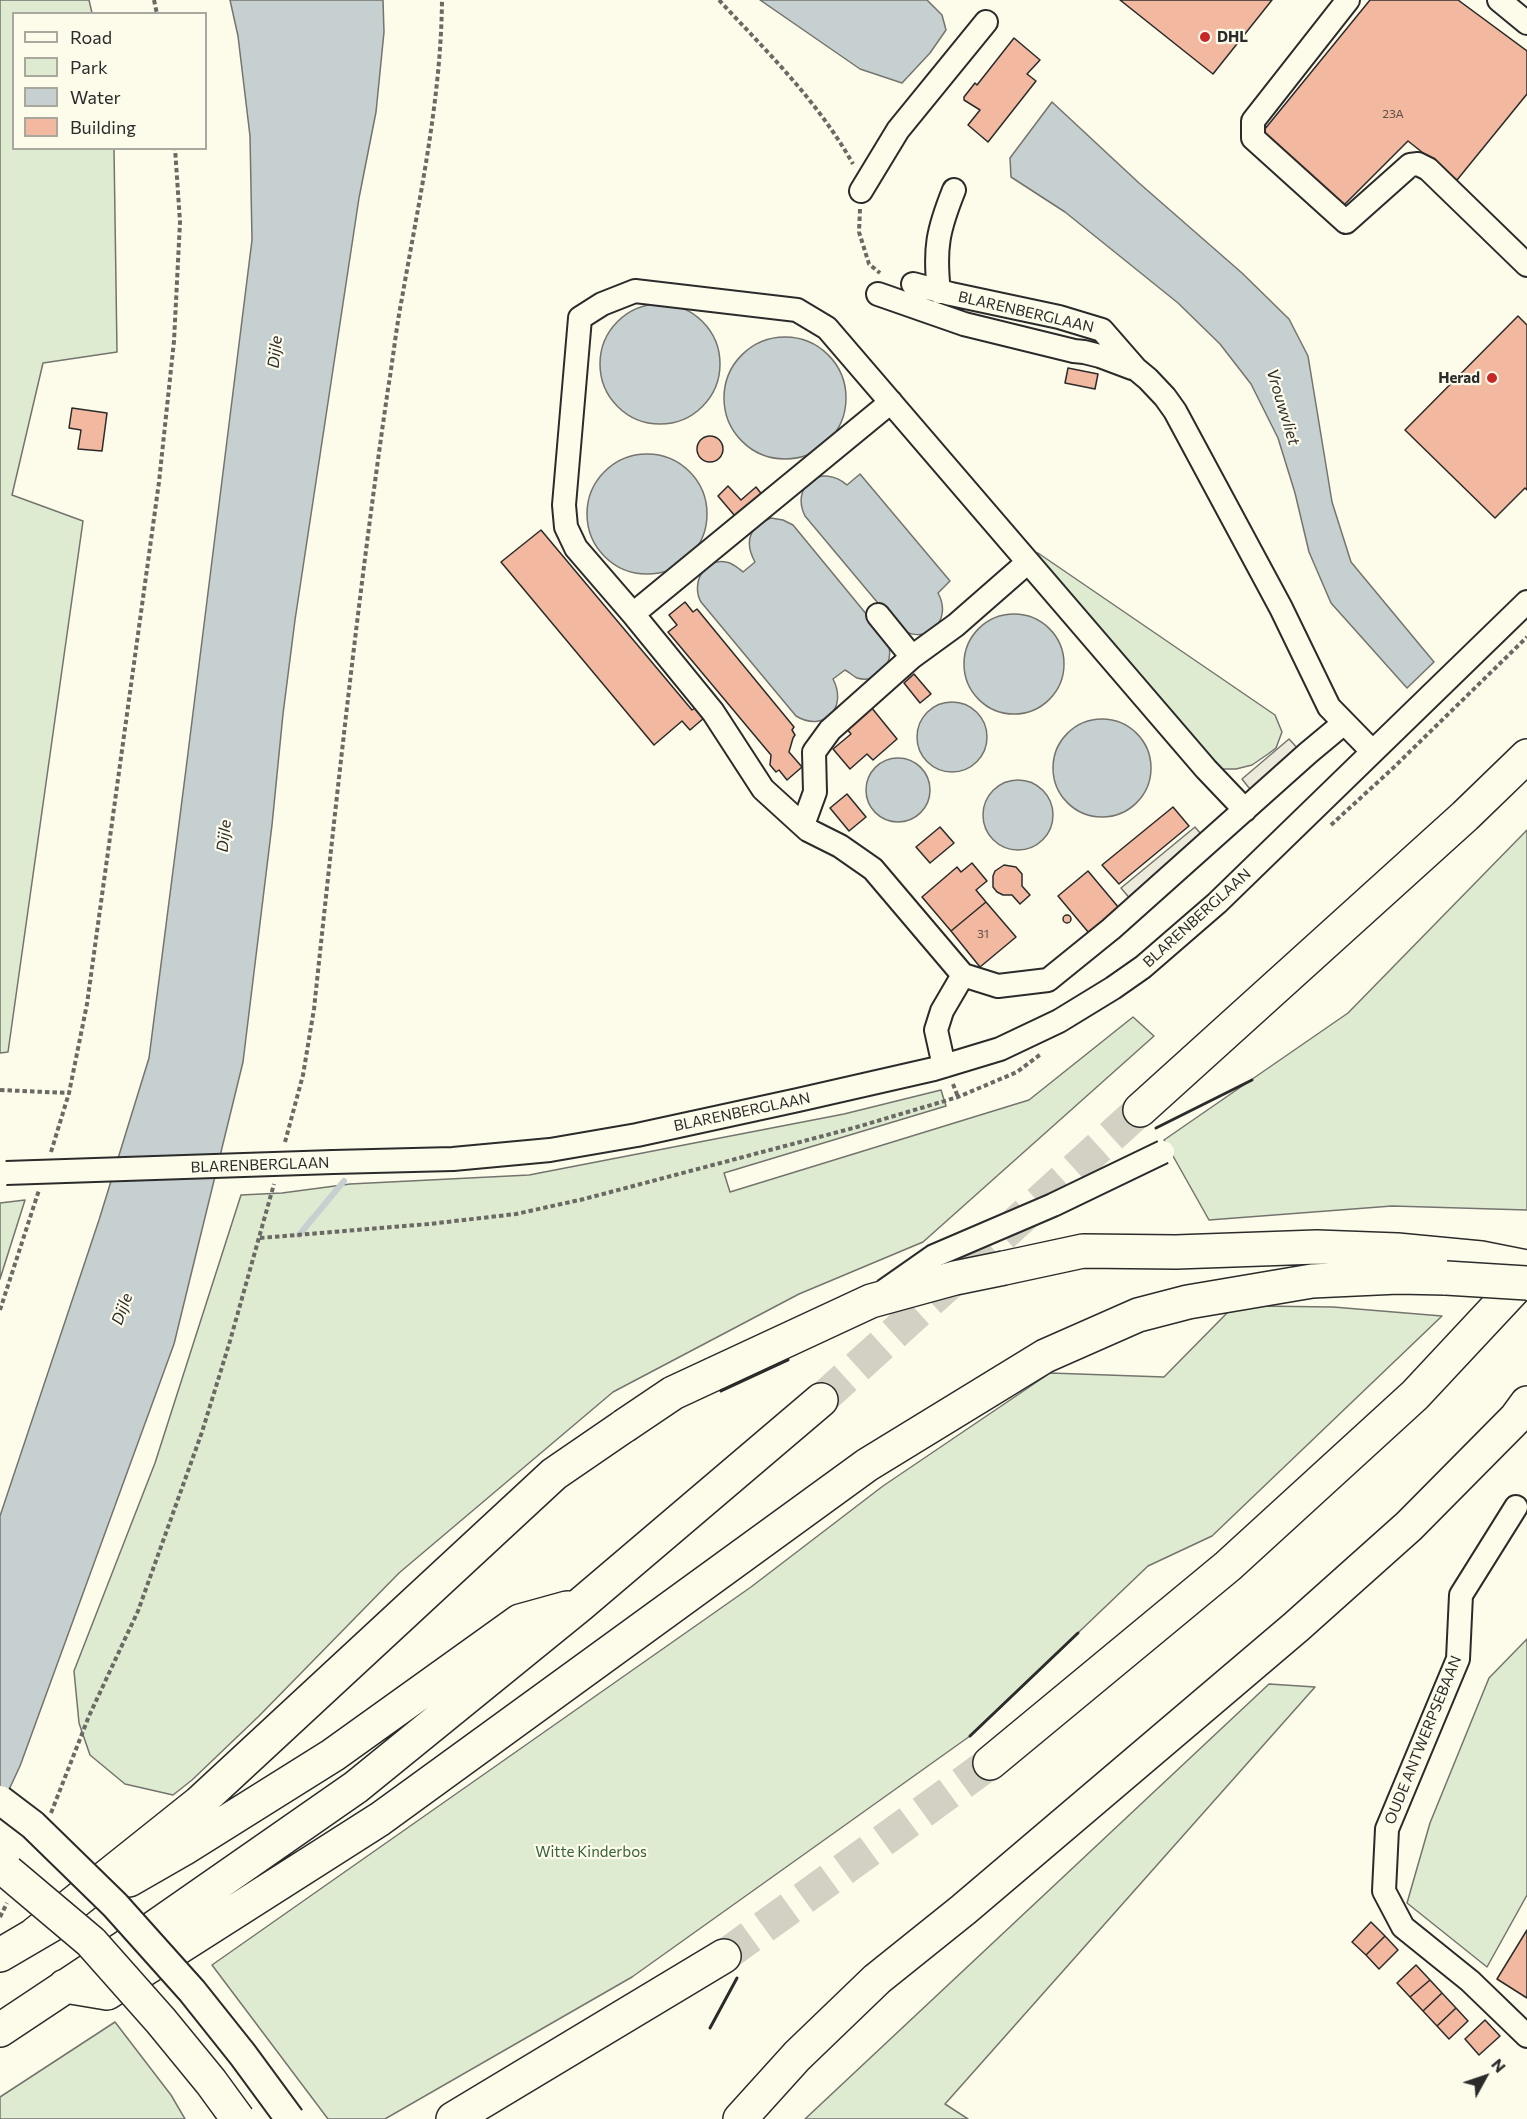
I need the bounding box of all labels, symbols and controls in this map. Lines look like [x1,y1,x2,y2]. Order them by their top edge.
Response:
legend [12,12,207,150]
text: Road [70,26,112,48]
place label: DHL [1217,28,1248,46]
marker: DHL [1198,30,1212,44]
text: Park [70,56,108,78]
text: Water [70,86,121,108]
house number: 23A [1382,107,1404,121]
text: Building [70,116,136,138]
street label: BLARENBERGLAAN [956,288,1096,336]
water label: Dijle [264,335,286,369]
water label: Vrouwvliet [1262,366,1304,448]
place label: Herad [1438,369,1480,387]
marker: Herad [1485,371,1499,385]
water label: Dijle [213,819,235,853]
street label: BLARENBERGLAAN [1139,865,1255,971]
house number: 31 [977,927,989,941]
street label: BLARENBERGLAAN [672,1089,812,1135]
street label: BLARENBERGLAAN [190,1154,330,1176]
water label: Dijle [107,1290,137,1328]
street label: OUDE ANTWERPSEBAAN [1381,1653,1465,1827]
park label: Witte Kinderbos [535,1843,647,1861]
north arrow [1455,2047,1515,2107]
text: N [1488,2054,1510,2076]

